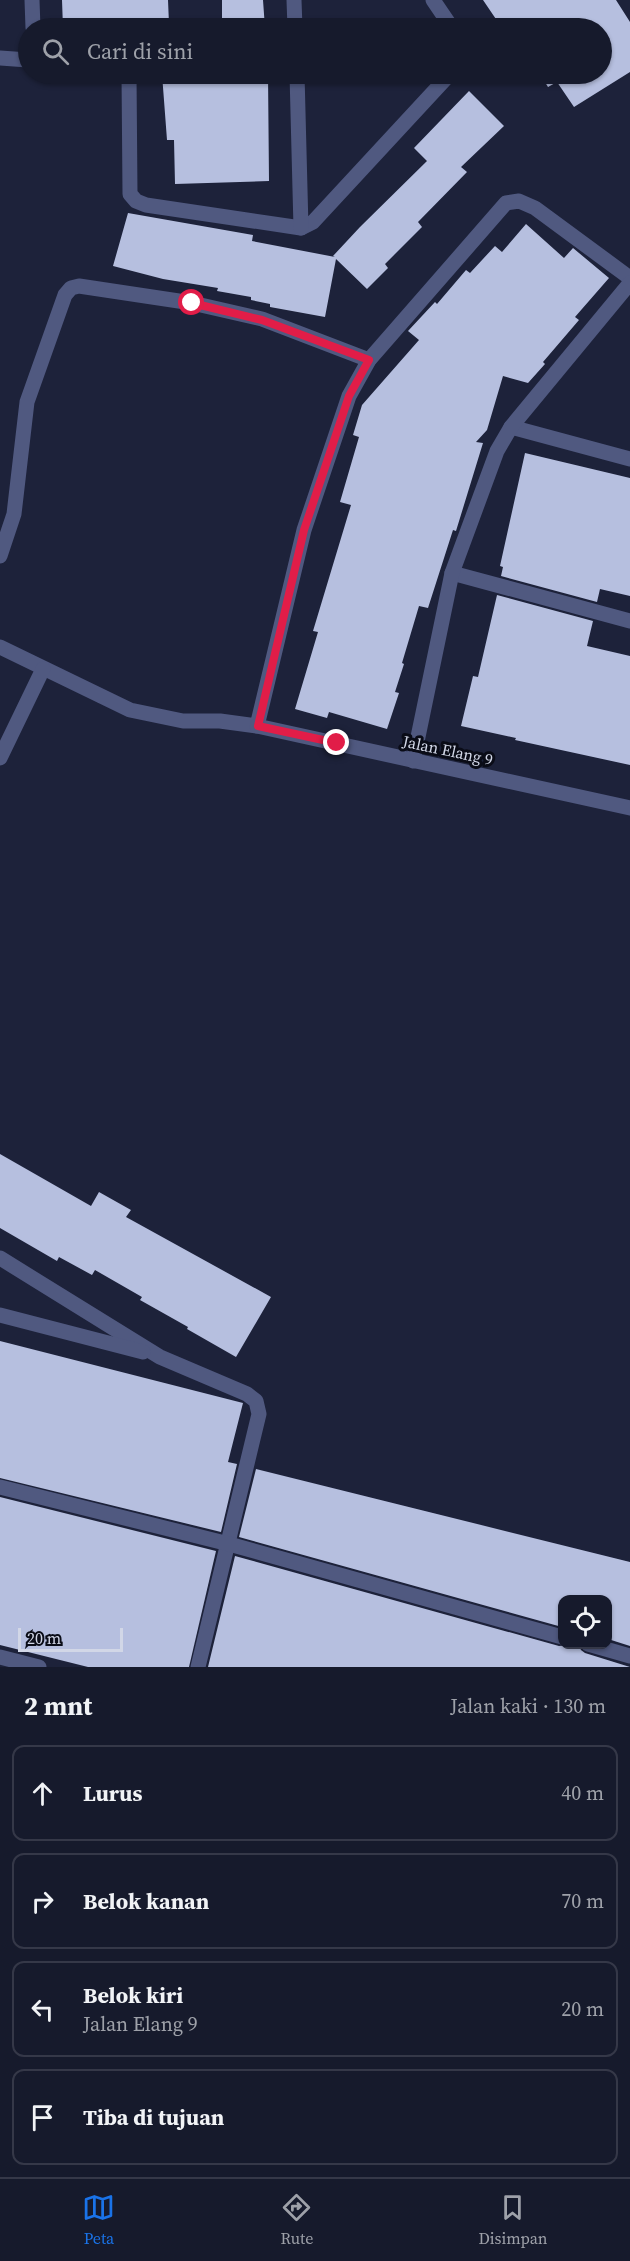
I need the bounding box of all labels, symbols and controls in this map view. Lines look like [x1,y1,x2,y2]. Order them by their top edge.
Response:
search box [18,18,612,84]
icon: search [39,35,72,68]
text: Cari di sini [87,36,193,66]
route start [178,289,204,315]
route end [323,729,349,755]
street label: Jalan Elang 9 [400,729,495,770]
map controls [558,1595,612,1649]
button: locate [558,1595,612,1649]
scale bar [18,1625,123,1652]
text: 20 m [27,1627,61,1649]
text: 2 mnt [24,1688,92,1724]
text: Jalan kaki · 130 m [450,1692,606,1720]
icon: ahead [26,1777,59,1810]
text: Lurus [83,1778,142,1808]
text: 40 m [561,1779,604,1807]
icon: right [26,1885,59,1918]
text: Belok kanan [83,1886,209,1916]
text: 70 m [561,1887,604,1915]
text: Belok kiri [83,1980,183,2010]
icon: left [26,1993,59,2026]
text: 20 m [561,1995,604,2023]
text: Jalan Elang 9 [83,2010,198,2038]
icon: arrive [26,2101,59,2134]
text: Tiba di tujuan [83,2102,224,2132]
tab: Peta [82,2191,115,2249]
tab: Rute [280,2191,313,2249]
tab: Disimpan [478,2191,547,2249]

